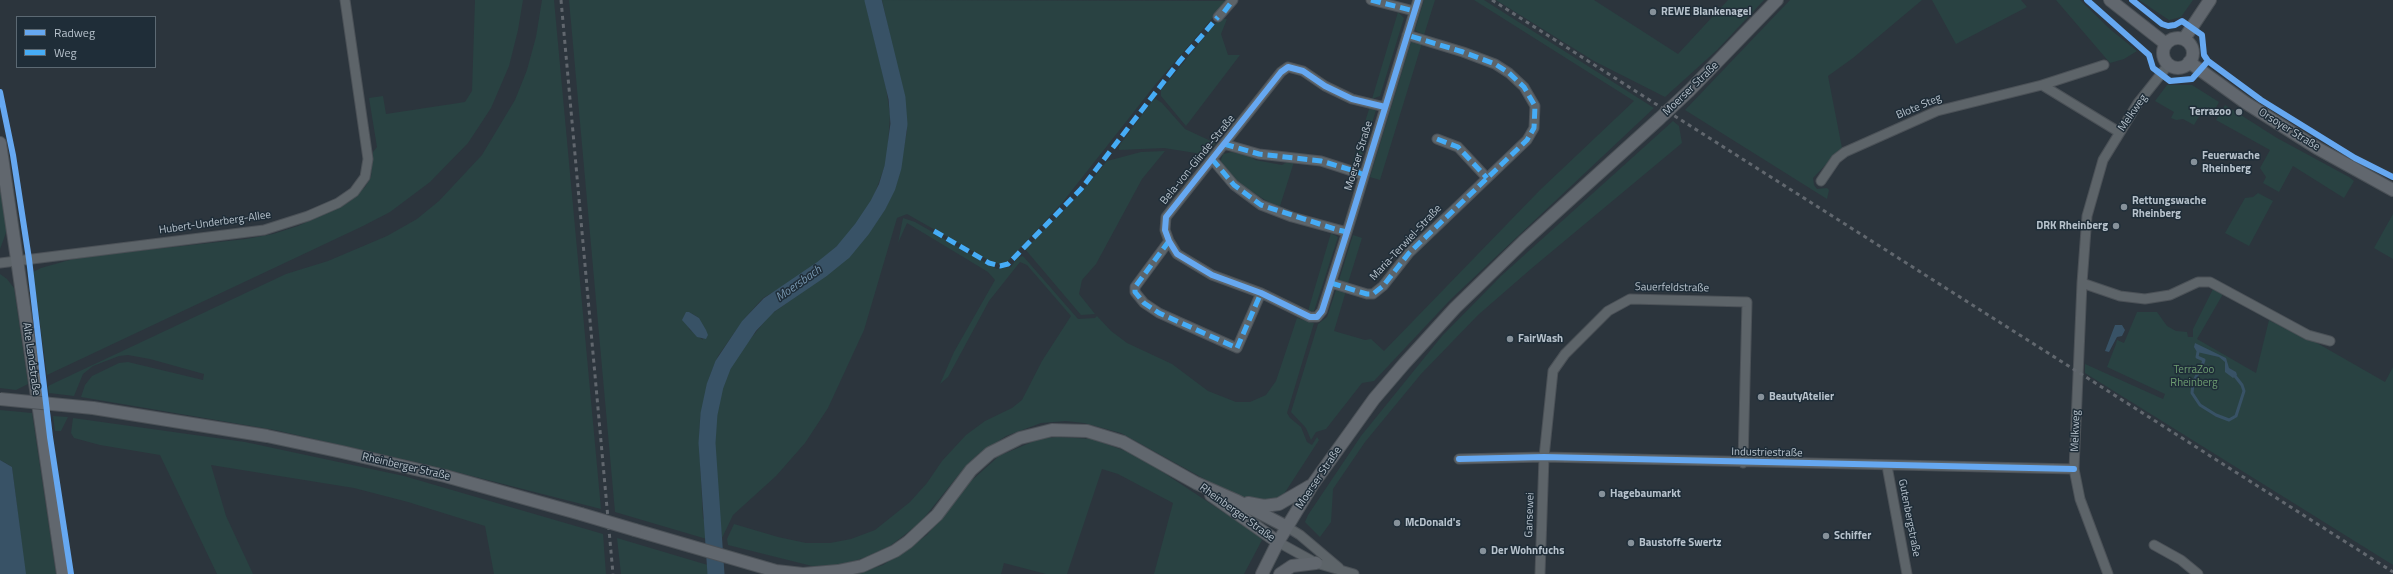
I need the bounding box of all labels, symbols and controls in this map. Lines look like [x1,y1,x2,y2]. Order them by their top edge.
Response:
place label: REWE Blankenagel [1661,5,1751,19]
marker: REWE Blankenagel [1648,7,1658,17]
legend [16,16,156,68]
text: Radweg [54,23,95,42]
text: Weg [54,43,77,62]
street label: Moerser Straße [1660,59,1722,119]
street label: Blote Steg [1894,92,1944,122]
street label: Melkweg [2116,92,2150,134]
place label: Terrazoo [2190,105,2231,119]
street label: Orsoyer Straße [2256,106,2322,154]
marker: Terrazoo [2234,107,2244,117]
street label: Bela-von-Glinde-Straße [1158,113,1238,207]
street label: Moerser Straße [1342,120,1376,192]
place label: Feuerwache Rheinberg [2202,149,2260,175]
marker: Feuerwache Rheinberg [2189,157,2199,167]
place label: Rettungswache Rheinberg [2132,194,2206,220]
street label: Maria-Terwiel-Straße [1367,202,1445,284]
marker: Rettungswache Rheinberg [2119,202,2129,212]
street label: Hubert-Underberg-Allee [158,209,272,237]
place label: DRK Rheinberg [2036,219,2108,233]
marker: DRK Rheinberg [2111,221,2121,231]
water label: Moersbach [773,263,825,305]
street label: Sauerfeldstraße [1635,281,1709,295]
street label: Alte Landstraße [19,322,43,396]
place label: FairWash [1518,332,1563,346]
marker: FairWash [1505,334,1515,344]
park label: TerraZoo Rheinberg [2170,363,2218,389]
place label: BeautyAtelier [1769,390,1834,404]
marker: BeautyAtelier [1756,392,1766,402]
street label: Melkweg [2069,410,2083,452]
street label: Moerser Straße [1293,444,1345,512]
street label: Industriestraße [1731,446,1803,460]
street label: Rheinberger Straße [361,450,451,484]
street label: Gutenbergstraße [1895,478,1923,558]
street label: Rheinberger Straße [1197,481,1277,545]
place label: Hagebaumarkt [1610,487,1681,501]
marker: Hagebaumarkt [1597,489,1607,499]
street label: Gansewei [1523,492,1537,538]
place label: McDonald's [1405,516,1461,530]
marker: McDonald's [1392,518,1402,528]
place label: Schiffer [1834,529,1871,543]
marker: Schiffer [1821,531,1831,541]
place label: Baustoffe Swertz [1639,536,1721,550]
marker: Baustoffe Swertz [1626,538,1636,548]
place label: Der Wohnfuchs [1491,544,1564,558]
marker: Der Wohnfuchs [1478,546,1488,556]

